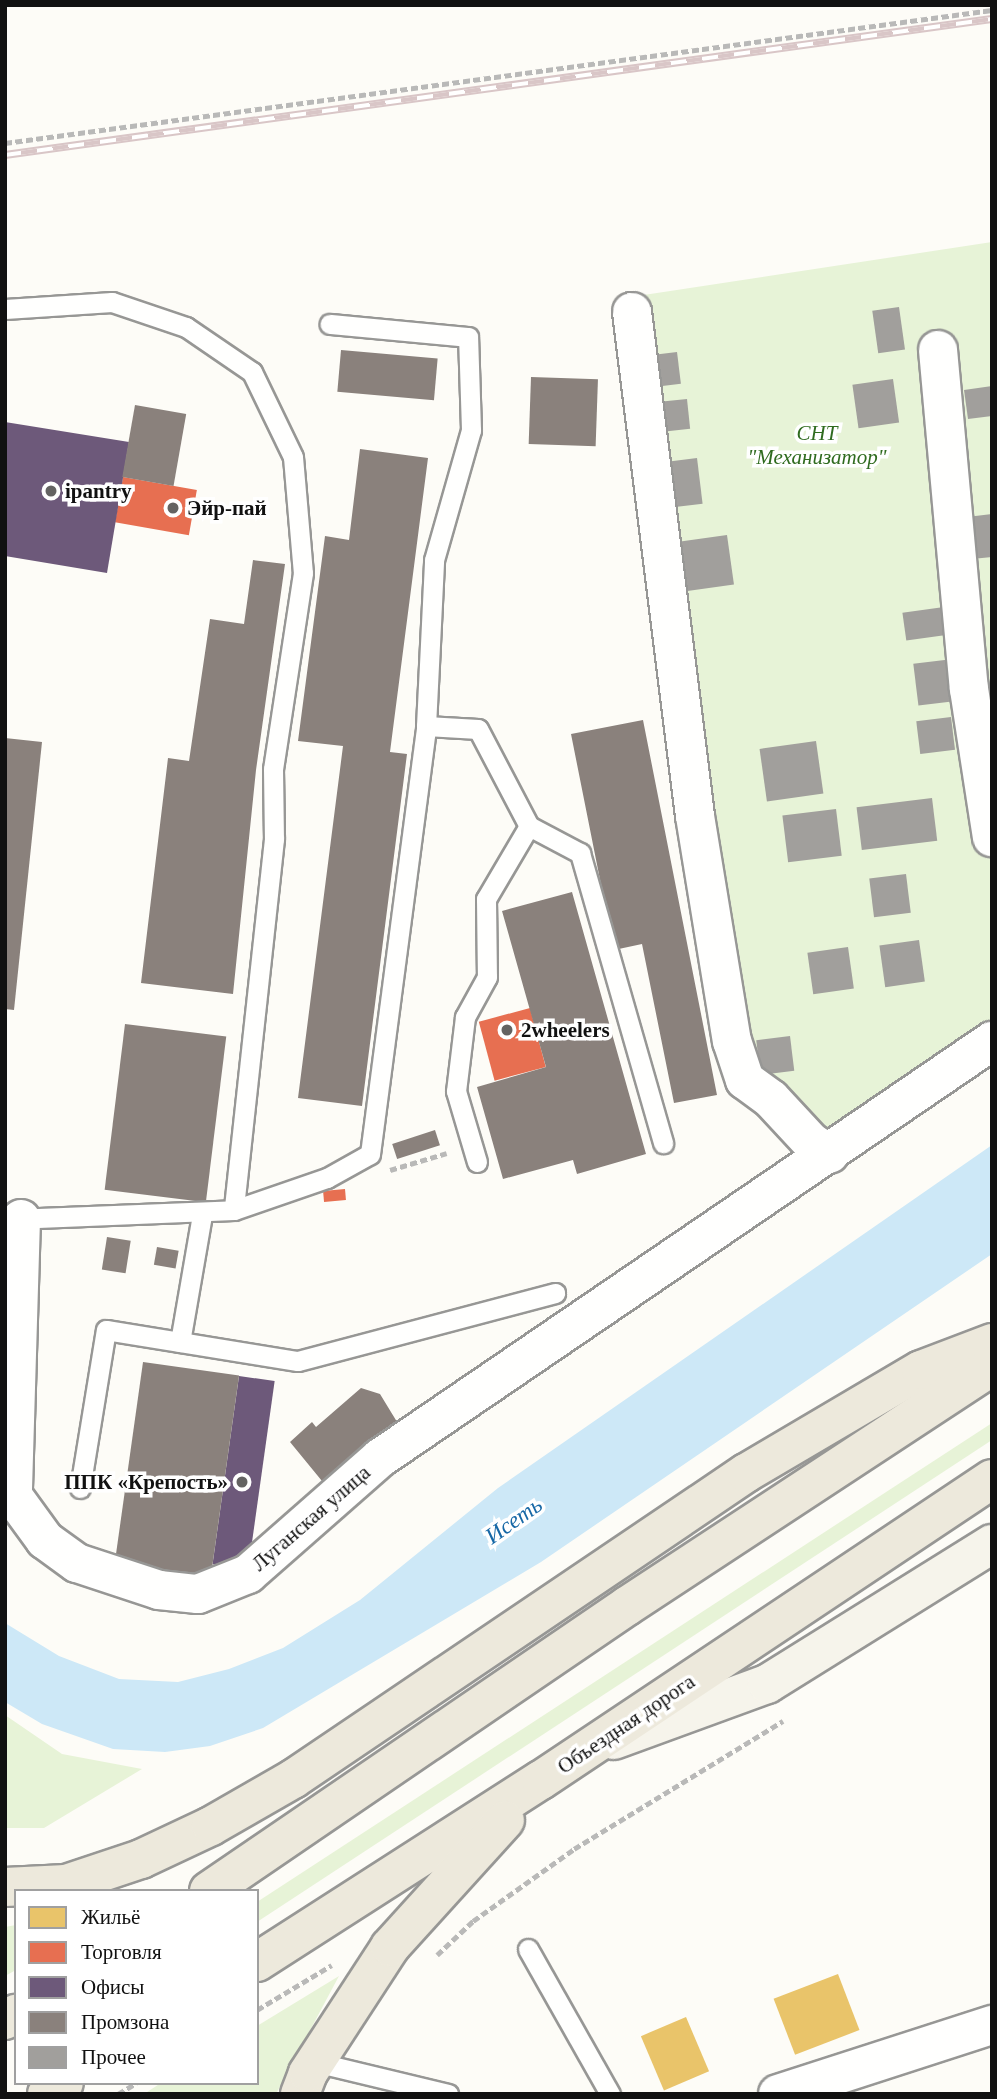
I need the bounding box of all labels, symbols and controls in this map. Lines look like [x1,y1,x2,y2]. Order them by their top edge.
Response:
park label: СНТ "Механизатор" [747,420,887,470]
place label: ipantry [65,478,132,504]
marker: ipantry [43,483,59,499]
place label: Эйр-пай [187,495,267,521]
marker: Эйр-пай [165,500,181,516]
place label: 2wheelers [521,1017,610,1043]
marker: 2wheelers [499,1022,515,1038]
street label: Луганская улица [247,1460,375,1576]
place label: ППК «Крепость» [64,1469,228,1495]
marker: ППК «Крепость» [234,1474,250,1490]
water label: Исеть [480,1491,548,1551]
street label: Объездная дорога [553,1669,699,1779]
legend [14,1889,259,2085]
text: Жильё [81,1905,140,1929]
text: Торговля [81,1940,162,1964]
text: Офисы [81,1975,144,1999]
text: Промзона [81,2010,169,2034]
text: Прочее [81,2045,146,2069]

